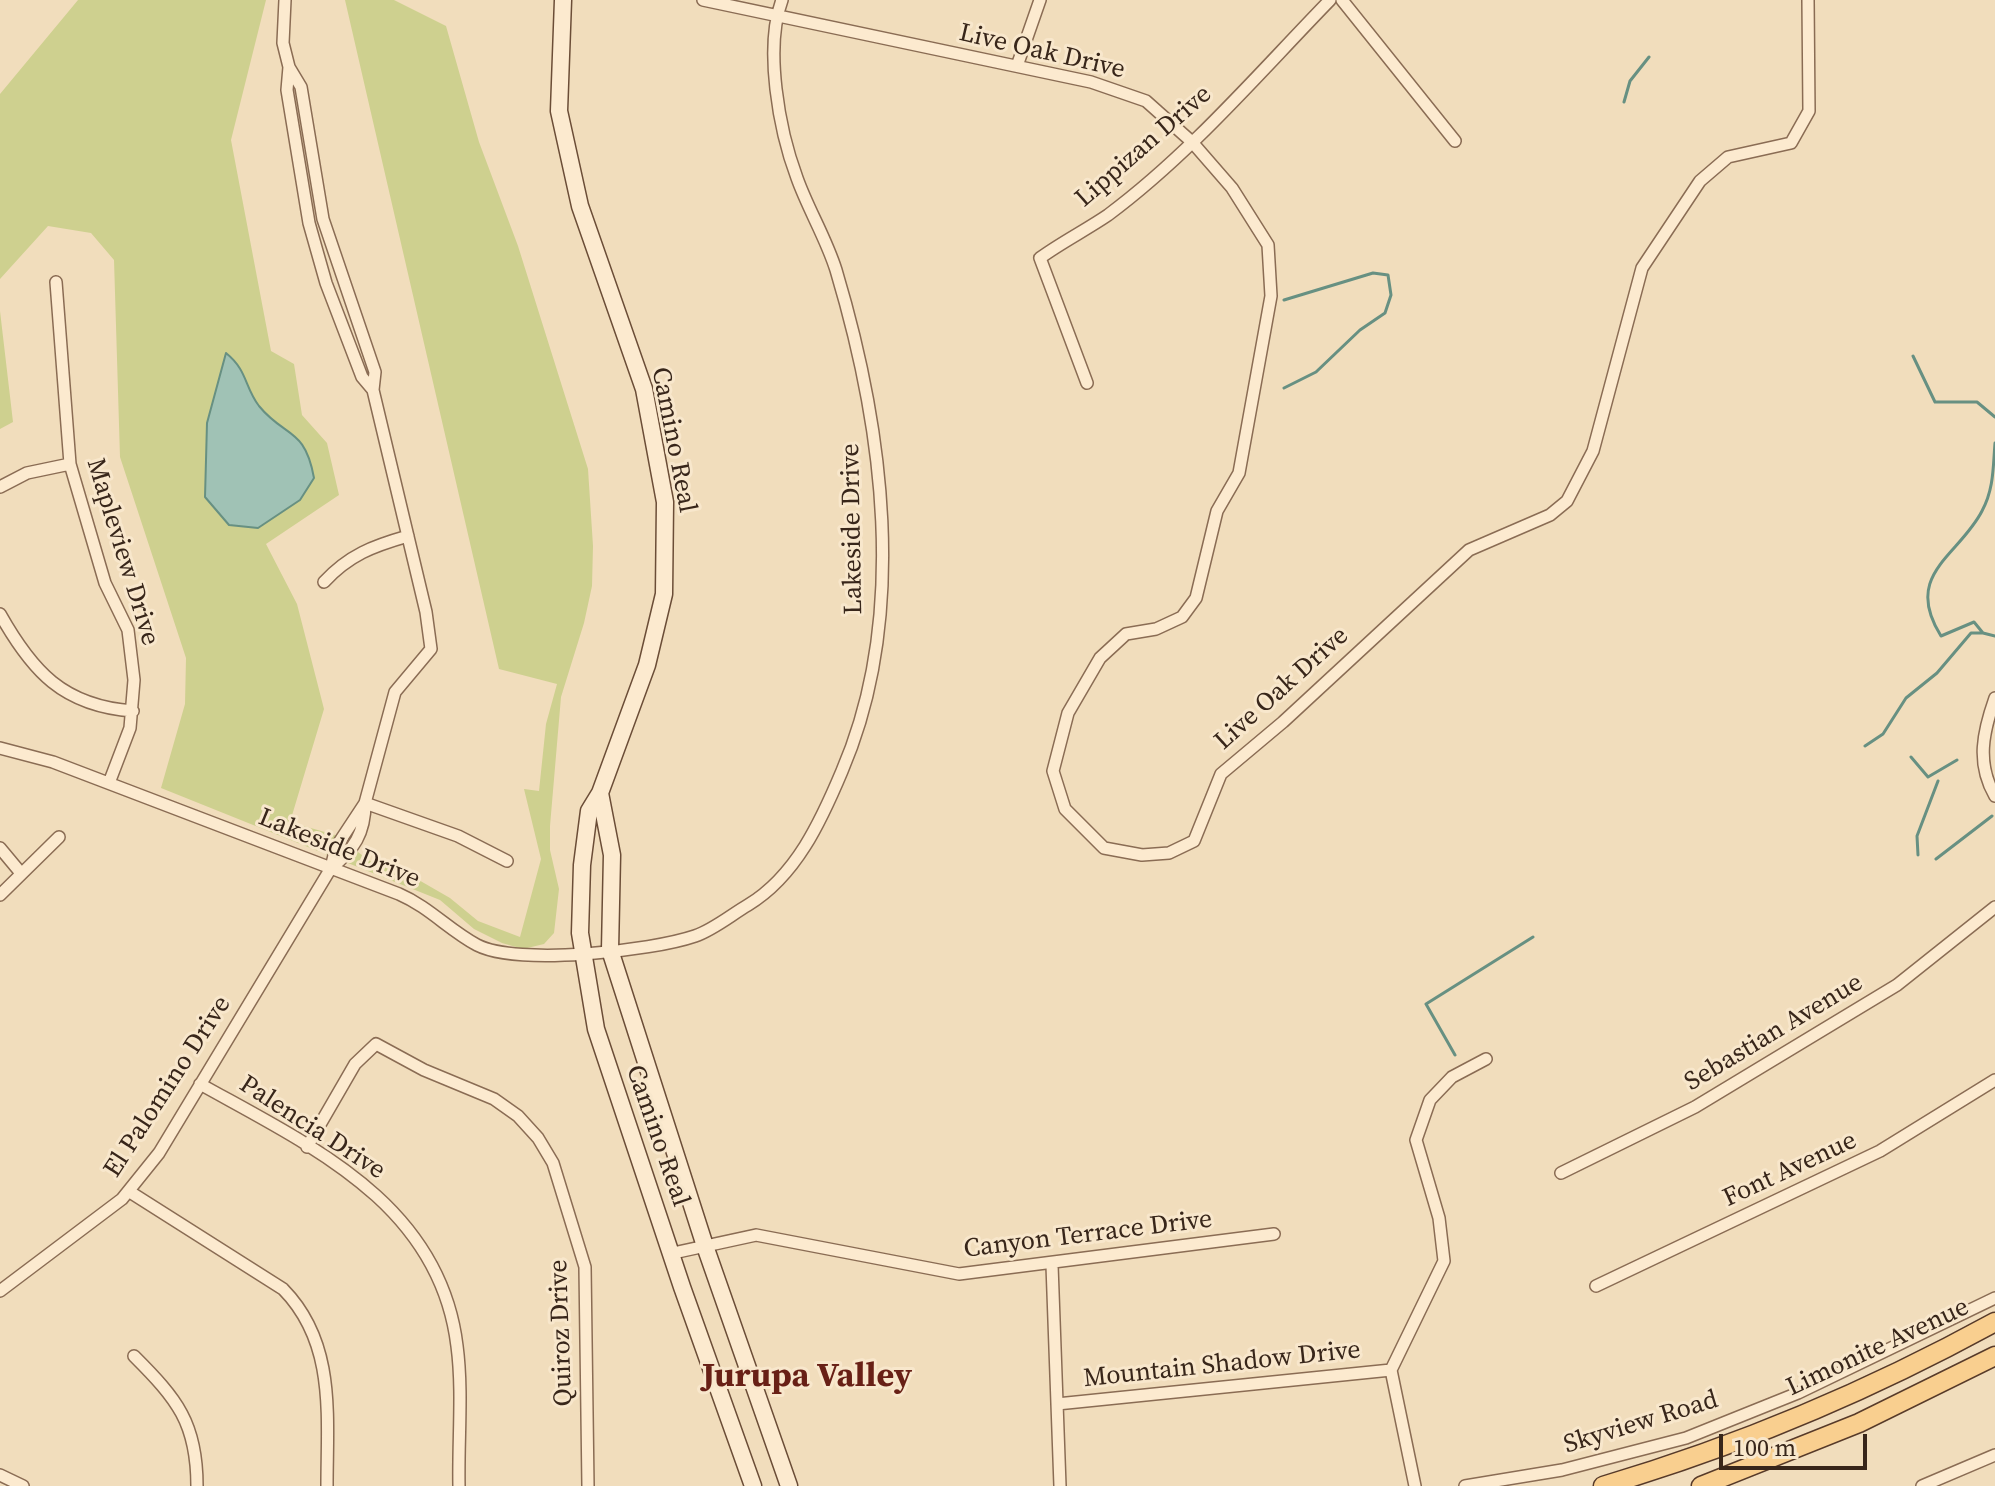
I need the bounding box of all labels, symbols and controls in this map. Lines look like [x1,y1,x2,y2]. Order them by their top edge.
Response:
street label: Live Oak Drive [956,18,1128,86]
street label: Lippizan Drive [1070,79,1218,215]
street label: Camino Real [644,365,702,515]
street label: Lakeside Drive [836,443,870,615]
street label: Mapleview Drive [79,455,165,649]
street label: Live Oak Drive [1209,621,1355,757]
street label: Lakeside Drive [254,802,424,896]
street label: Sebastian Avenue [1679,968,1869,1098]
street label: El Palomino Drive [98,990,238,1184]
street label: Camino Real [618,1061,696,1211]
street label: Palencia Drive [233,1069,391,1187]
street label: Font Avenue [1718,1125,1862,1215]
street label: Canyon Terrace Drive [962,1204,1214,1266]
street label: Quiroz Drive [544,1259,580,1407]
street label: Limonite Avenue [1782,1292,1974,1404]
street label: Mountain Shadow Drive [1082,1335,1362,1395]
district label: Jurupa Valley [702,1357,912,1397]
street label: Skyview Road [1560,1385,1722,1461]
scale bar [1723,1418,1871,1468]
text: 100 m [1733,1431,1796,1464]

